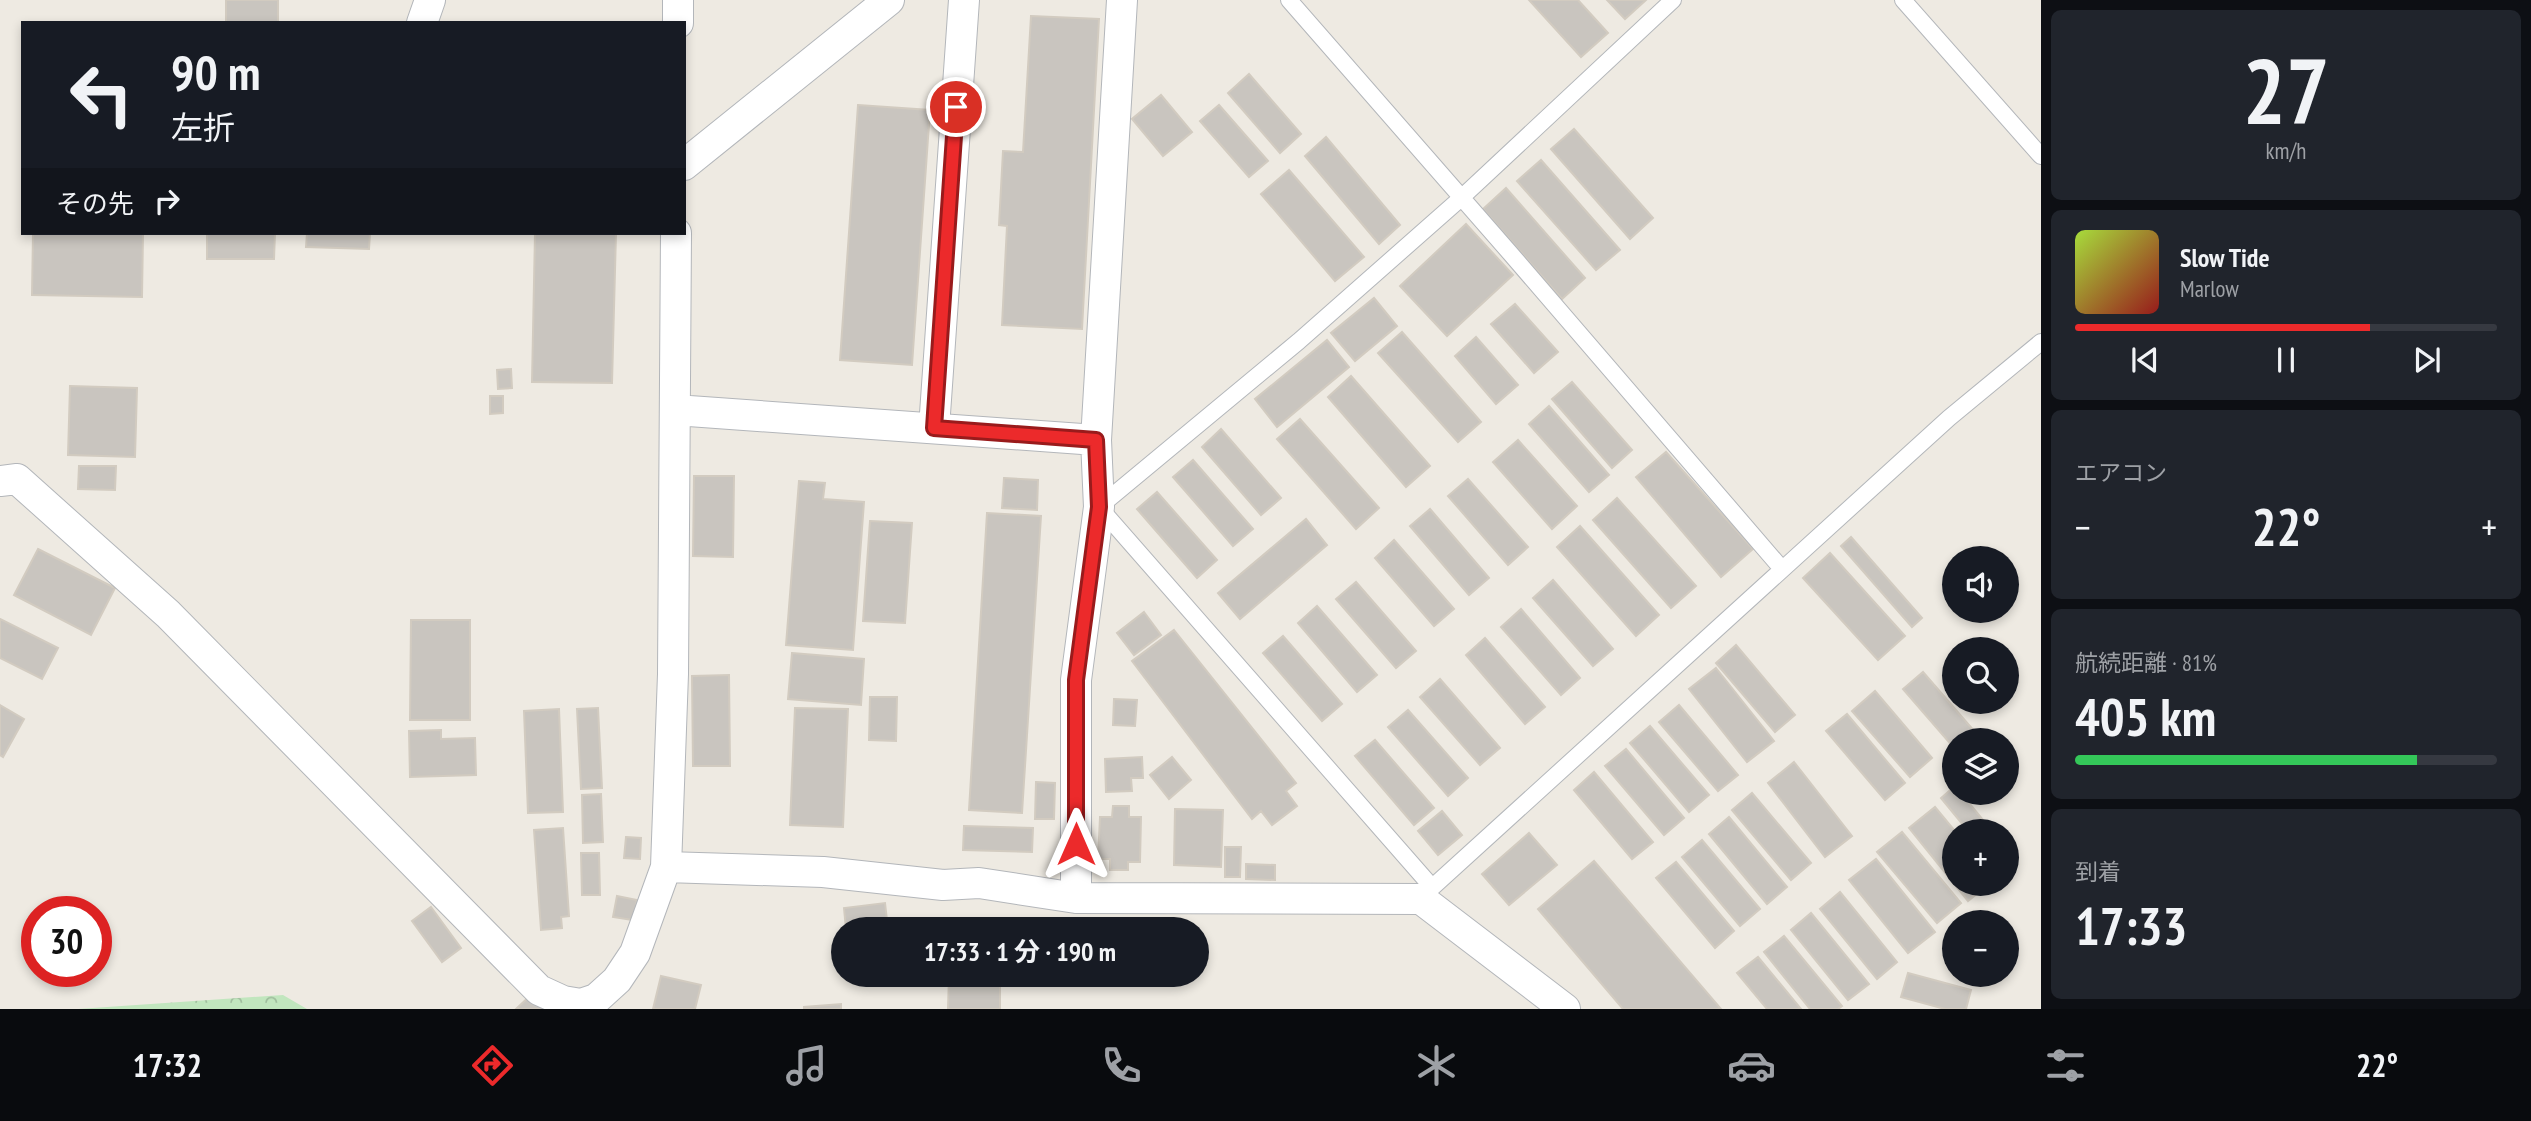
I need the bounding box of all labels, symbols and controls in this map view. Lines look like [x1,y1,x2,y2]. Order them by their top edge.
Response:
text: 27 [2243,31,2330,149]
text: 90 m [171,40,260,104]
icon: left [56,49,147,140]
pin [926,77,986,137]
icon: arrive [937,88,975,126]
text: 左折 [171,106,235,148]
text: km/h [2266,136,2306,165]
icon: right [148,182,186,220]
text: その先 [56,187,134,220]
text: Slow Tide [2180,241,2270,274]
text: Marlow [2180,274,2239,303]
icon: previous [2126,341,2164,379]
icon: pause [2267,341,2305,379]
icon: next [2408,341,2446,379]
text: エアコン [2075,458,2167,487]
text: 22° [2252,493,2320,560]
text: − [2075,502,2091,551]
text: + [2481,502,2497,551]
map controls [1942,546,2019,987]
button: sound [1942,546,2019,623]
button: search [1942,637,2019,714]
text: 航続距離 · 81% [2075,648,2217,677]
text: 405 km [2075,683,2216,750]
button: layers [1942,728,2019,805]
position arrow [1039,807,1113,881]
button: + [1942,819,2019,896]
text: 到着 [2075,857,2121,886]
text: 17:33 [2075,892,2187,959]
speed limit sign: 30 [21,896,112,987]
button: − [1942,910,2019,987]
text: 17:33 · 1 分 · 190 m [924,935,1116,968]
icon: directions [468,1041,517,1090]
icon: music [782,1041,831,1090]
icon: phone [1097,1041,1146,1090]
icon: climate [1412,1041,1461,1090]
icon: car [1727,1041,1776,1090]
icon: filters [2041,1041,2090,1090]
text: 17:32 [133,1044,202,1086]
text: 22° [2356,1044,2398,1086]

